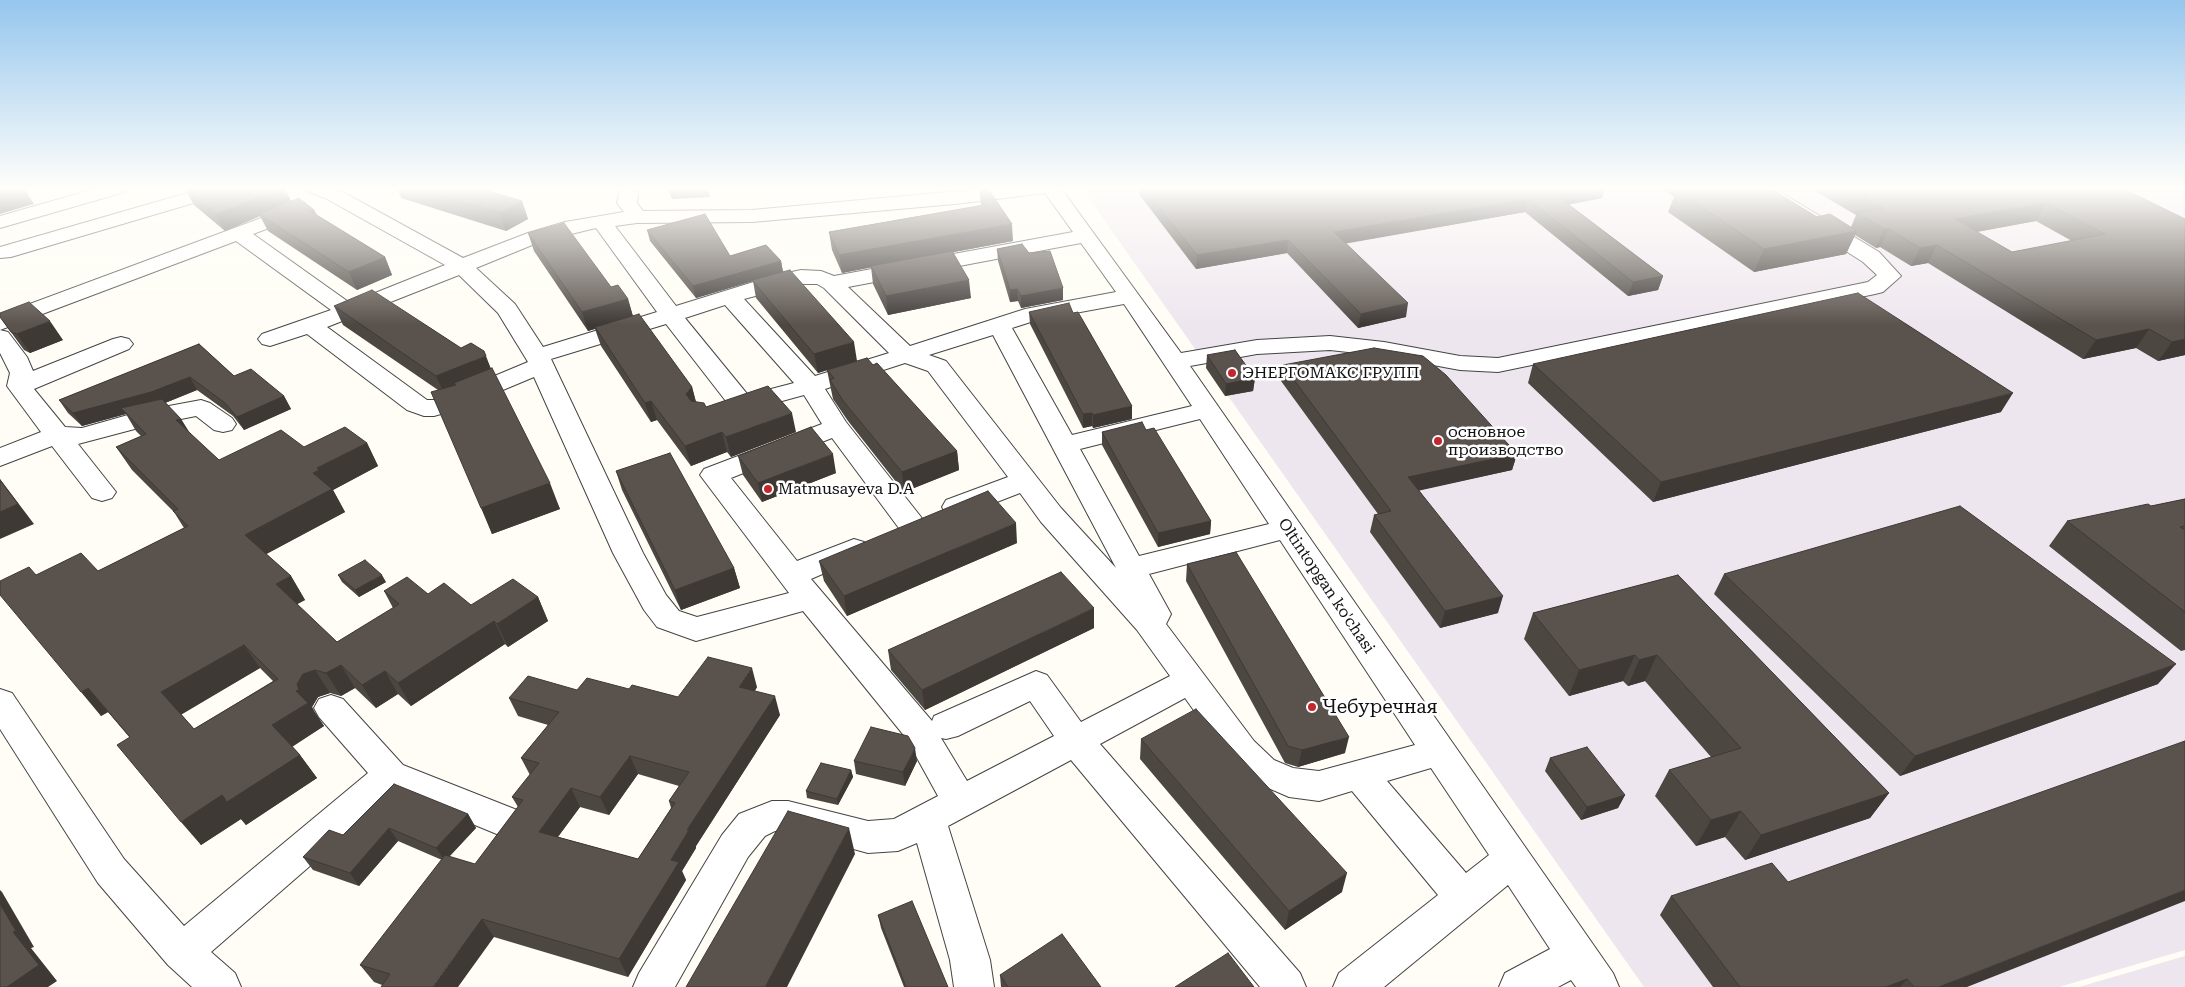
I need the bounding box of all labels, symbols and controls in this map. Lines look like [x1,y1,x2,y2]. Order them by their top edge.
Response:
place label: ЭНЕРГОМАКС ГРУПП [1242,363,1419,383]
marker: ЭНЕРГОМАКС ГРУПП [1226,367,1238,379]
place label: основное производство [1448,422,1564,460]
marker: основное производство [1432,435,1444,447]
place label: Matmusayeva D.A [778,479,914,499]
marker: Matmusayeva D.A [762,483,774,495]
street label: Oltintopgan ko'chasi [1274,515,1378,657]
place label: Чебуречная [1322,696,1438,718]
marker: Чебуречная [1306,701,1318,713]

